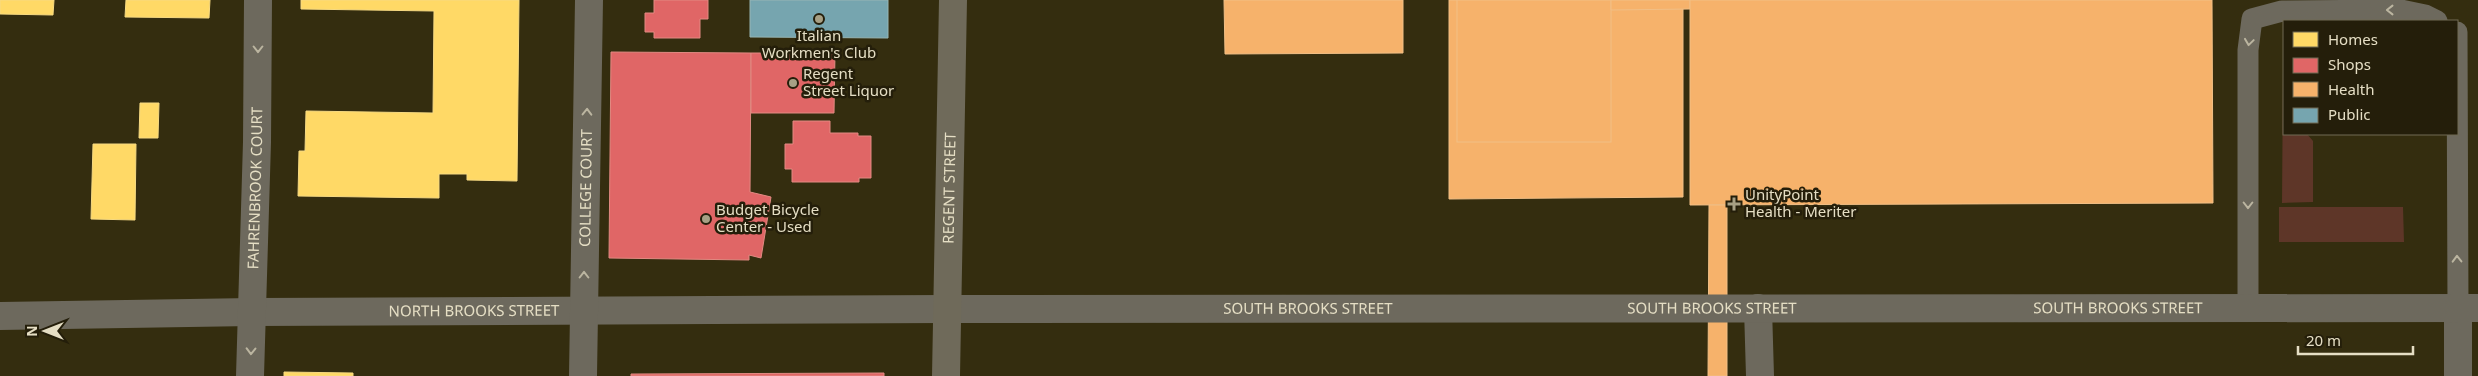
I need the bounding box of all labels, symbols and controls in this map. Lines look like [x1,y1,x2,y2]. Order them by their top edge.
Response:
one-way arrow [2386,5,2394,15]
marker: Italian Workmen's Club [813,13,825,25]
legend [2283,20,2458,135]
place label: Italian Workmen's Club [762,25,876,62]
text: Homes [2328,29,2378,49]
one-way arrow [2244,39,2255,47]
one-way arrow [252,45,263,53]
text: Shops [2328,54,2371,74]
place label: Regent Street Liquor [803,63,894,100]
marker: Regent Street Liquor [787,77,799,89]
text: Health [2328,79,2375,99]
text: Public [2328,104,2371,124]
street label: FAHRENBROOK COURT [242,106,266,270]
one-way arrow [582,108,592,116]
street label: COLLEGE COURT [574,128,596,247]
street label: REGENT STREET [937,131,960,244]
place label: UnityPoint Health - Meriter [1745,184,1856,221]
marker: UnityPoint Health - Meriter [1727,197,1741,211]
place label: Budget Bicycle Center - Used [716,199,819,236]
one-way arrow [2243,201,2253,209]
marker: Budget Bicycle Center - Used [700,213,712,225]
one-way arrow [2452,255,2462,262]
one-way arrow [579,271,589,278]
street label: SOUTH BROOKS STREET [1627,297,1797,318]
street label: SOUTH BROOKS STREET [2033,297,2203,317]
street label: SOUTH BROOKS STREET [1223,298,1393,318]
street label: NORTH BROOKS STREET [389,300,560,320]
north arrow [20,306,70,356]
scale bar [2298,324,2413,356]
text: N [22,325,41,337]
text: 20 m [2306,330,2341,350]
one-way arrow [246,348,256,355]

